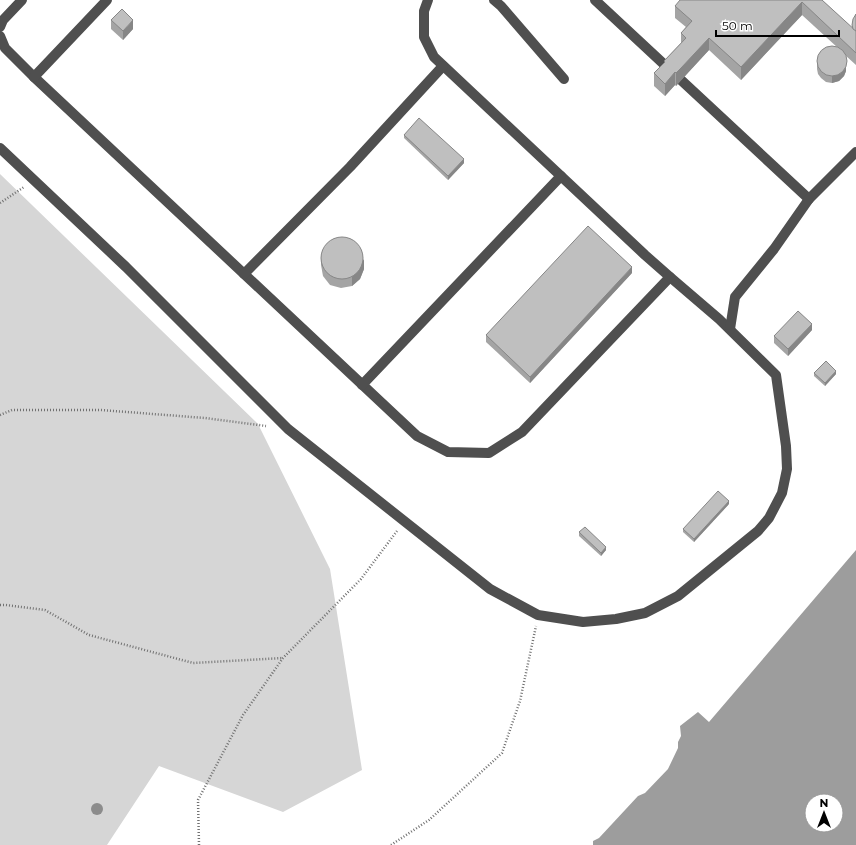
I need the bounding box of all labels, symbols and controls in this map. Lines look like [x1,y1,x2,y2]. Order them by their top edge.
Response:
scale bar [716,12,839,38]
text: 50 m [722,18,753,33]
north arrow [804,793,844,833]
text: N [820,796,828,810]

